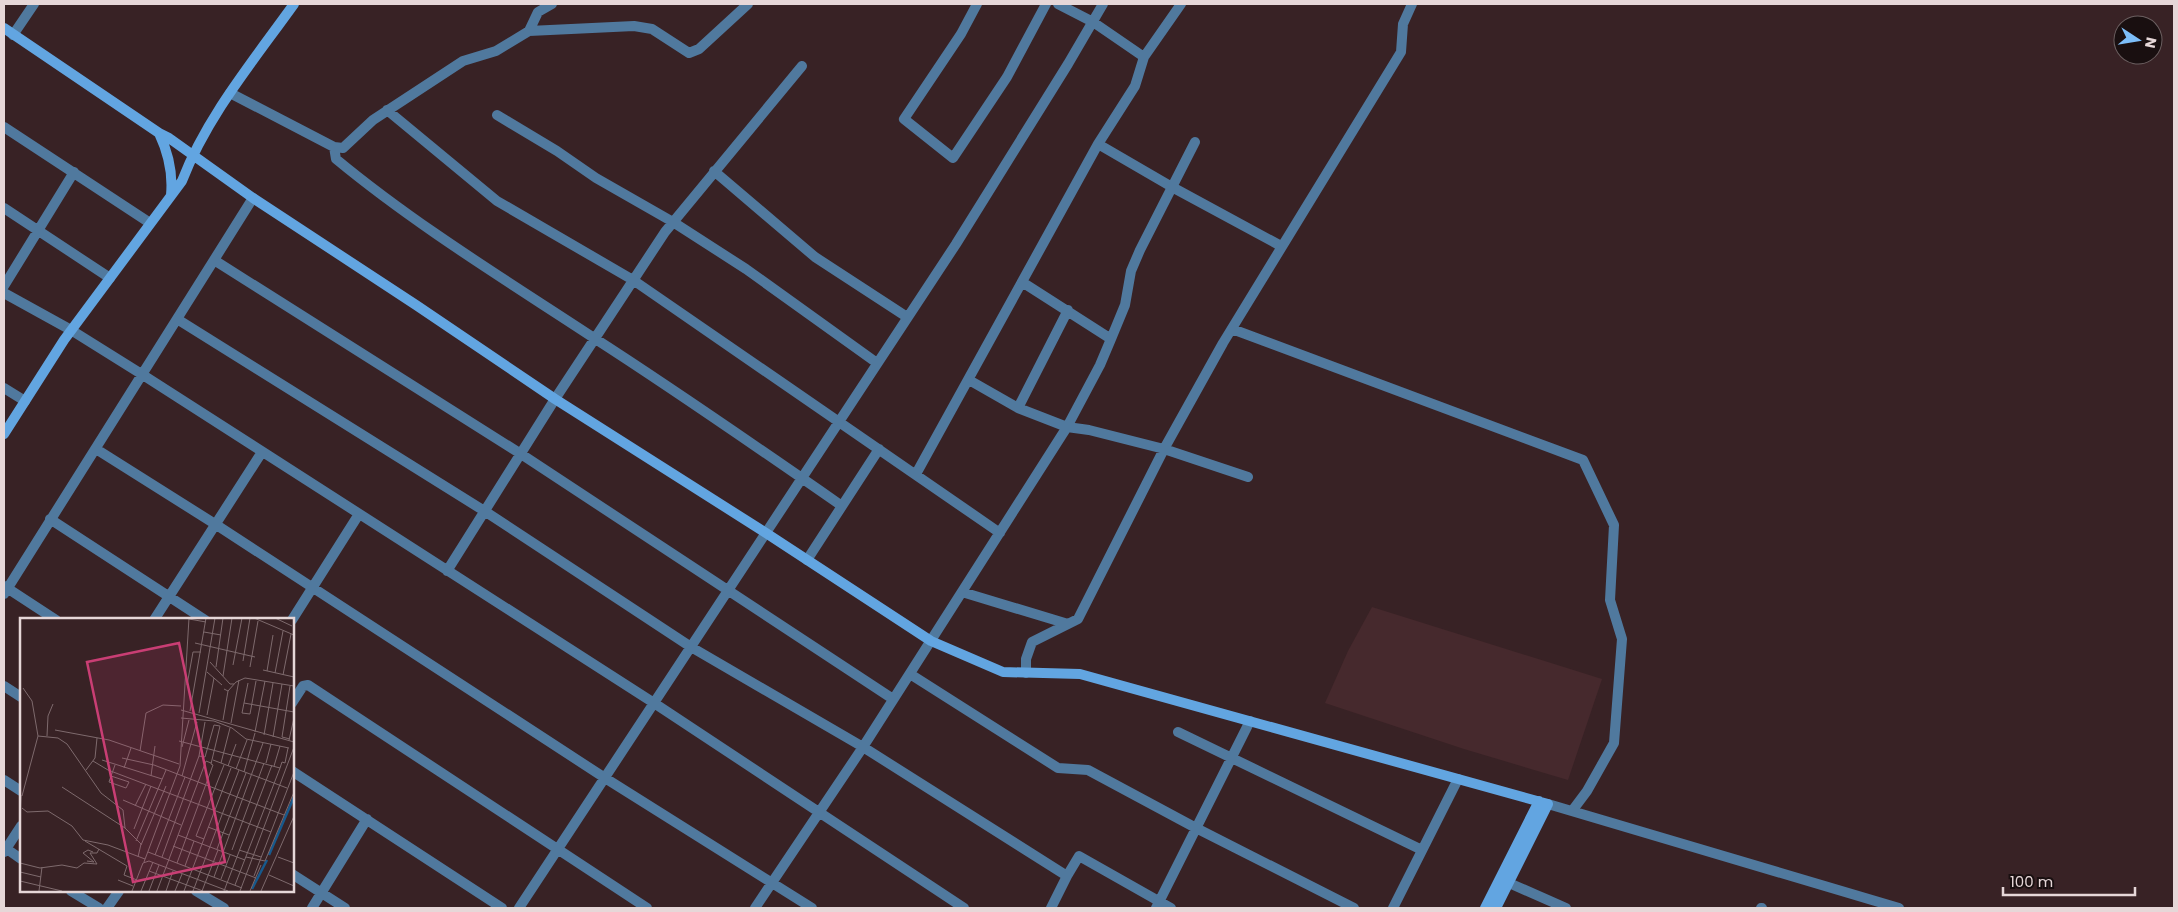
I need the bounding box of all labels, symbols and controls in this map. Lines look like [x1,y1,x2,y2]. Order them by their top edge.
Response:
north arrow [2113,15,2163,65]
text: N [2140,35,2162,50]
inset map [20,618,294,892]
scale bar [2003,864,2136,896]
text: 100 m [2010,871,2053,892]

